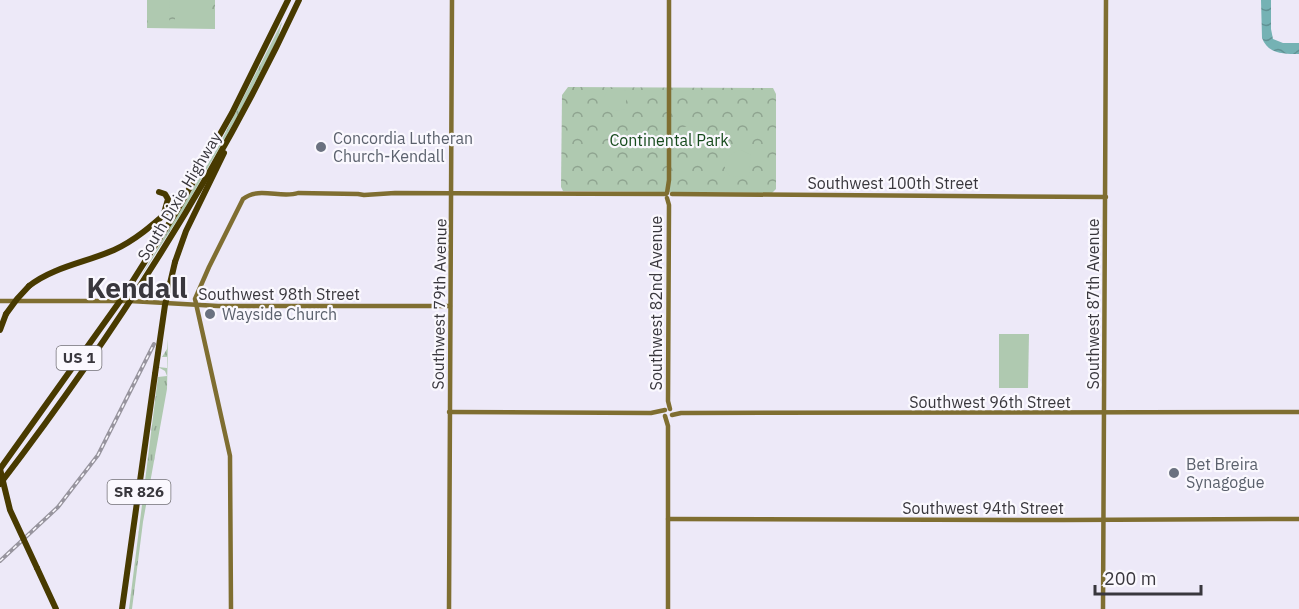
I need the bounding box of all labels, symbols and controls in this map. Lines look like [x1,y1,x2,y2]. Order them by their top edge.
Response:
street label: South Dixie Highway [133,128,225,264]
place label: Concordia Lutheran Church-Kendall [333,128,473,166]
park label: Continental Park [609,130,729,150]
marker: Concordia Lutheran Church-Kendall [314,140,328,154]
street label: Southwest 100th Street [807,173,979,193]
street label: Southwest 82nd Avenue [646,215,666,390]
street label: Southwest 79th Avenue [428,218,450,390]
street label: Southwest 87th Avenue [1083,218,1103,390]
district label: Kendall [87,269,187,306]
street label: Southwest 98th Street [198,284,360,304]
place label: Wayside Church [222,304,337,324]
marker: Wayside Church [203,307,217,321]
road number: US 1 [56,346,101,370]
street label: Southwest 96th Street [909,392,1071,412]
place label: Bet Breira Synagogue [1186,454,1265,492]
marker: Bet Breira Synagogue [1167,466,1181,480]
road number: SR 826 [108,480,170,504]
street label: Southwest 94th Street [902,498,1064,518]
scale bar [1095,558,1202,596]
text: 200 m [1104,567,1156,590]

